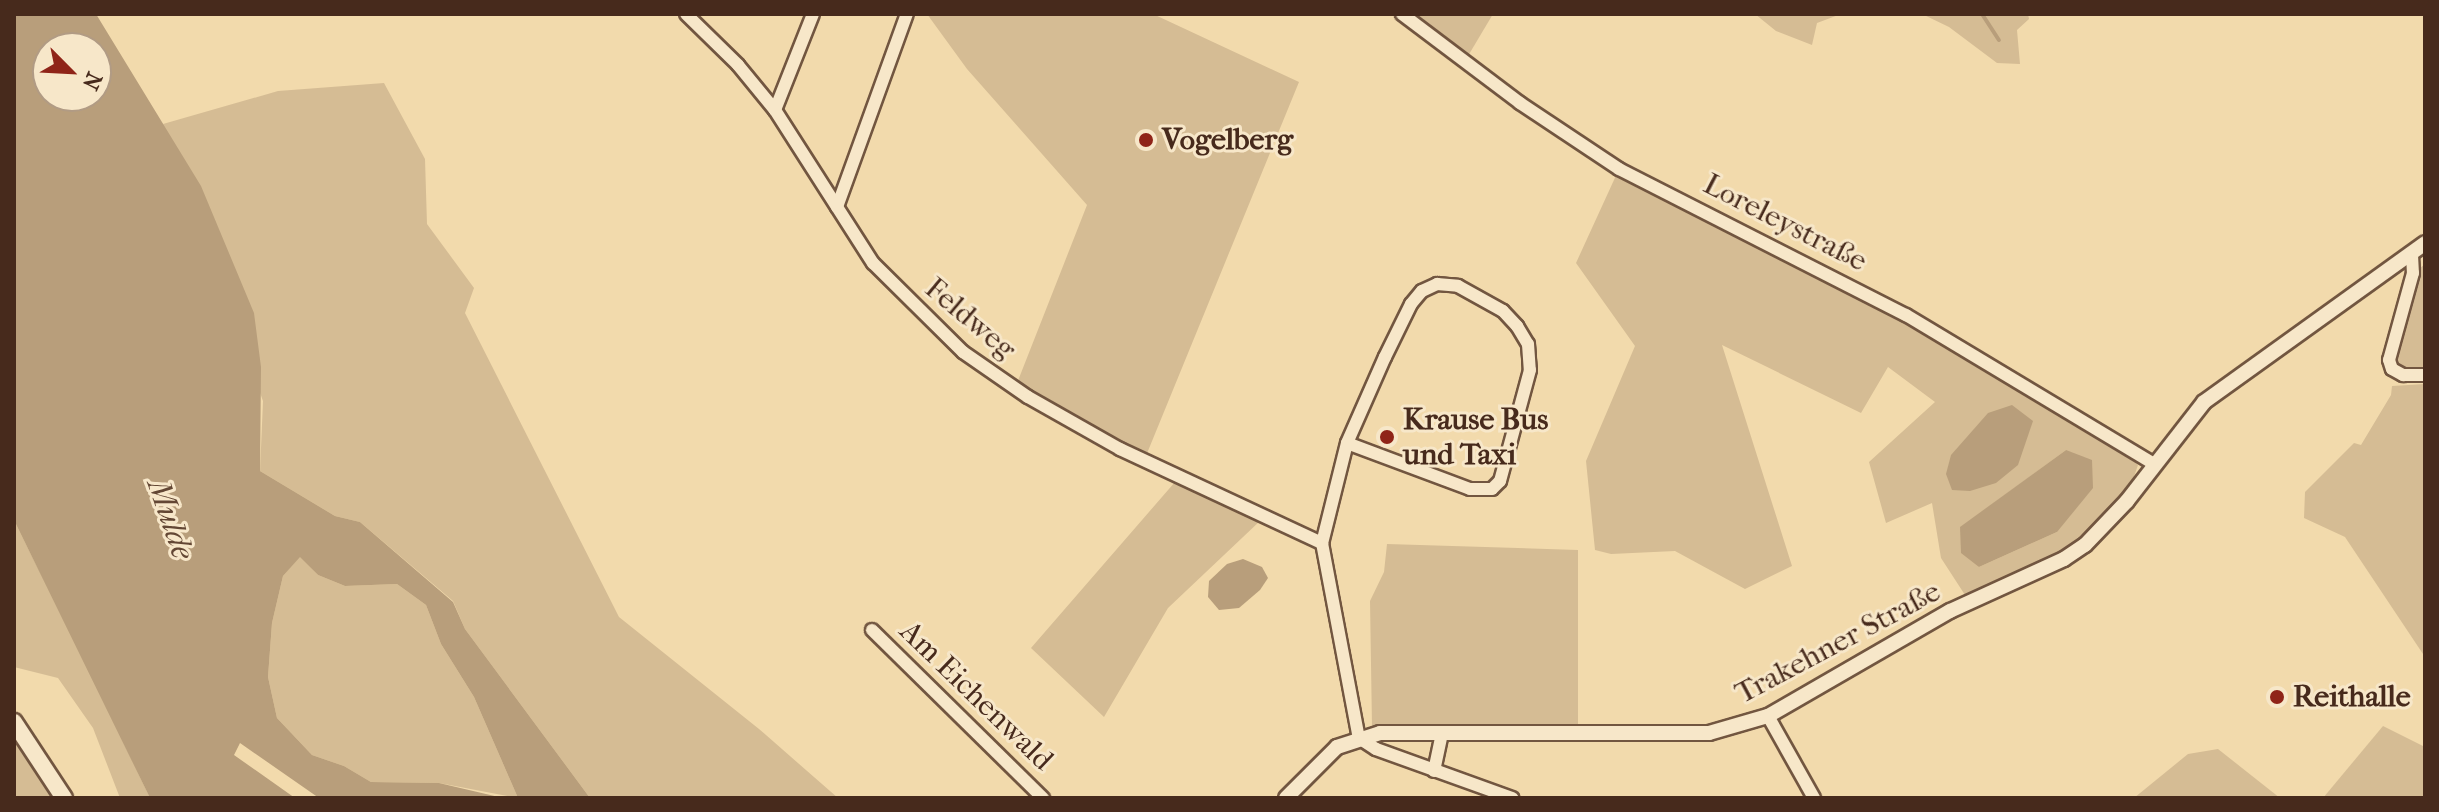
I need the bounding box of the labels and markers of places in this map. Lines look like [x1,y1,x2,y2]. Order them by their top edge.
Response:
place label: Vogelberg [1162,122,1293,158]
marker: Vogelberg [1137,131,1155,149]
place label: Krause Bus und Taxi [1403,402,1548,472]
marker: Krause Bus und Taxi [1378,428,1396,446]
place label: Reithalle [2293,679,2411,715]
marker: Reithalle [2268,688,2286,706]

